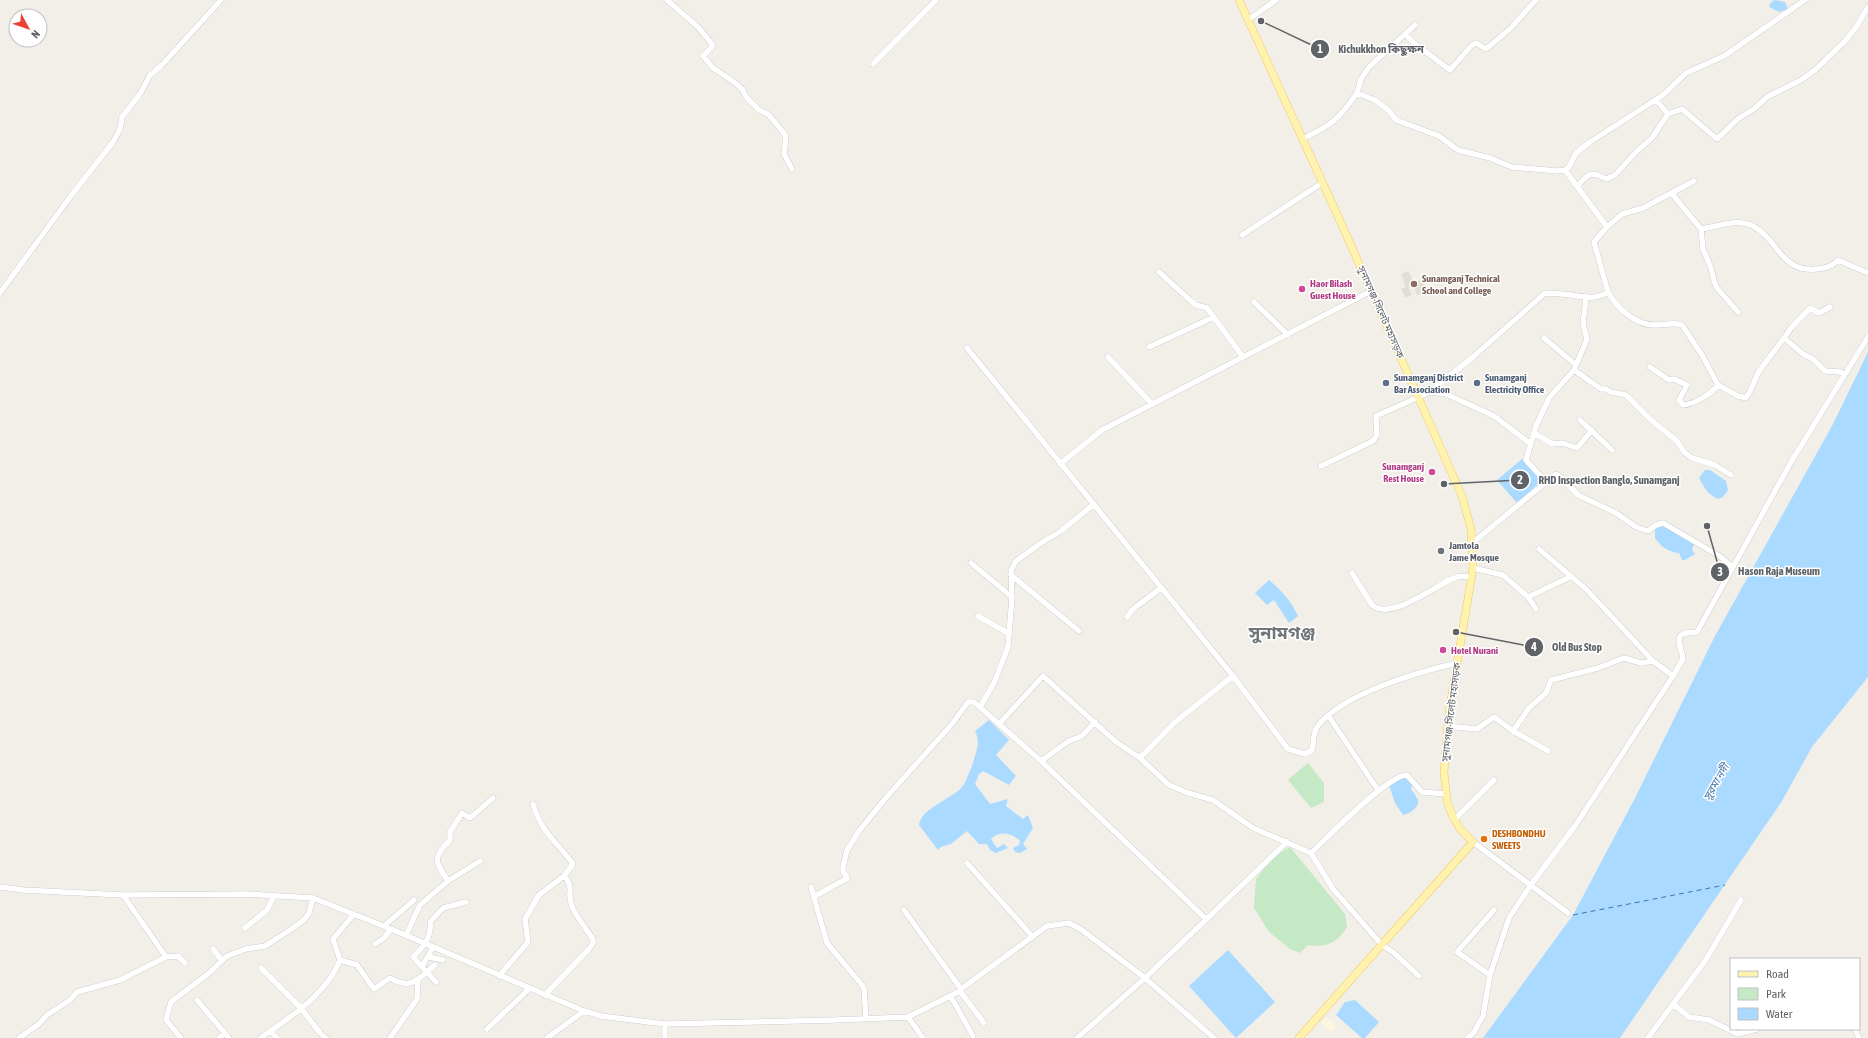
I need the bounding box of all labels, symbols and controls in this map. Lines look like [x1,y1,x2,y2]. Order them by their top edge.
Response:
north arrow [8,8,48,48]
text: N [29,28,42,41]
callout: Kichukkhon কিছুক্ষন [1310,38,1432,61]
text: 1 [1317,42,1323,56]
text: Kichukkhon কিছুক্ষন [1338,43,1424,56]
street label: সুনামগঞ্জ-সিলেট মহাসড়ক [1354,263,1407,361]
place label: Sunamganj Technical School and College [1422,273,1500,296]
place label: Haor Bilash Guest House [1310,278,1356,301]
marker: Sunamganj Technical School and College [1409,279,1419,289]
marker: Haor Bilash Guest House [1297,284,1307,294]
place label: Sunamganj District Bar Association [1394,372,1463,395]
place label: Sunamganj Electricity Office [1485,372,1545,395]
marker: Sunamganj District Bar Association [1381,378,1391,388]
marker: Sunamganj Electricity Office [1472,378,1482,388]
place label: Sunamganj Rest House [1382,461,1424,484]
marker: Sunamganj Rest House [1427,467,1437,477]
callout: RHD Inspection Banglo, Sunamganj [1510,468,1688,491]
text: 2 [1517,473,1523,487]
text: RHD Inspection Banglo, Sunamganj [1538,474,1680,486]
place label: Jamtola Jame Mosque [1448,540,1499,563]
marker: Jamtola Jame Mosque [1436,546,1446,556]
callout: Hason Raja Museum [1710,560,1828,583]
text: 3 [1717,565,1723,579]
text: Hason Raja Museum [1738,565,1820,577]
district label: সুনামগঞ্জ [1248,622,1315,644]
callout: Old Bus Stop [1524,635,1610,658]
text: 4 [1530,640,1537,654]
text: Old Bus Stop [1552,641,1602,653]
marker: Hotel Nurani [1438,645,1448,655]
place label: Hotel Nurani [1451,645,1498,656]
street label: সুনামগঞ্জ-সিলেট মহাসড়ক [1439,661,1464,763]
water label: সুরমা নদী [1701,760,1733,803]
place label: DESHBONDHU SWEETS [1492,828,1546,851]
marker: DESHBONDHU SWEETS [1479,834,1489,844]
legend [1730,958,1860,1030]
text: Road [1766,967,1789,981]
text: Park [1766,987,1787,1001]
text: Water [1766,1007,1793,1021]

